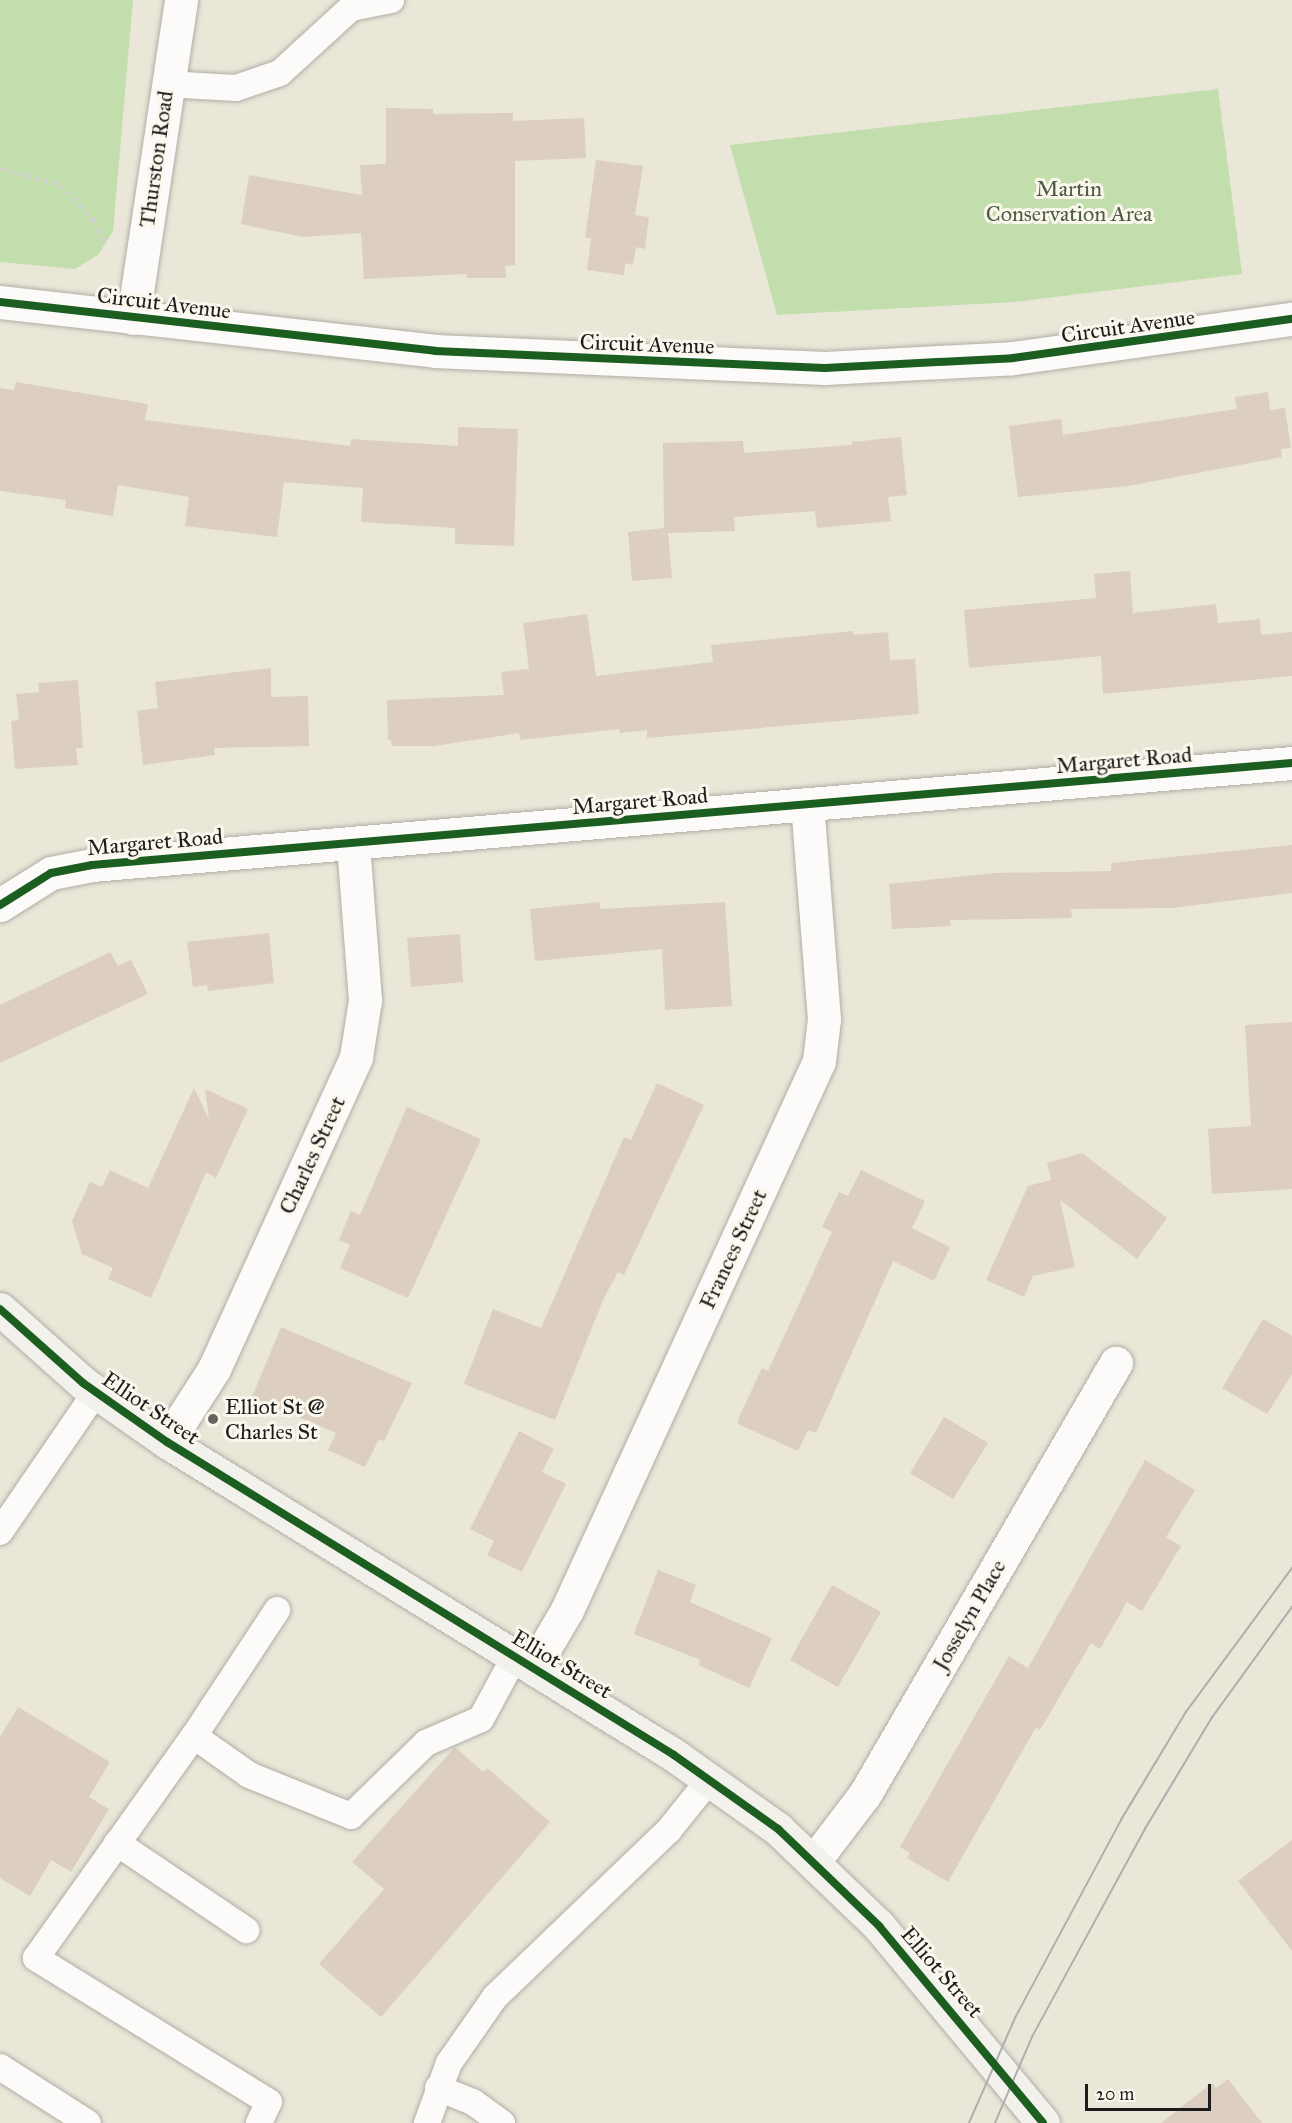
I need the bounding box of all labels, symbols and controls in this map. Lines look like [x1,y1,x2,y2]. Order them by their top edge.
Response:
street label: Thurston Road [133,89,179,229]
park label: Martin Conservation Area [986,175,1152,226]
street label: Circuit Avenue [96,282,232,324]
street label: Circuit Avenue [1059,304,1197,348]
street label: Circuit Avenue [579,328,715,360]
street label: Margaret Road [1055,741,1193,779]
street label: Margaret Road [571,782,709,820]
street label: Margaret Road [86,823,224,861]
street label: Charles Street [273,1092,351,1218]
street label: Frances Street [694,1185,772,1313]
street label: Elliot Street [97,1366,205,1450]
place label: Elliot St @ Charles St [225,1393,325,1444]
marker: Elliot St @ Charles St [206,1412,220,1426]
street label: Josselyn Place [927,1555,1011,1675]
street label: Elliot Street [507,1624,617,1704]
street label: Elliot Street [895,1921,989,2023]
scale bar [1088,2072,1214,2110]
text: 20 m [1096,2083,1134,2105]

